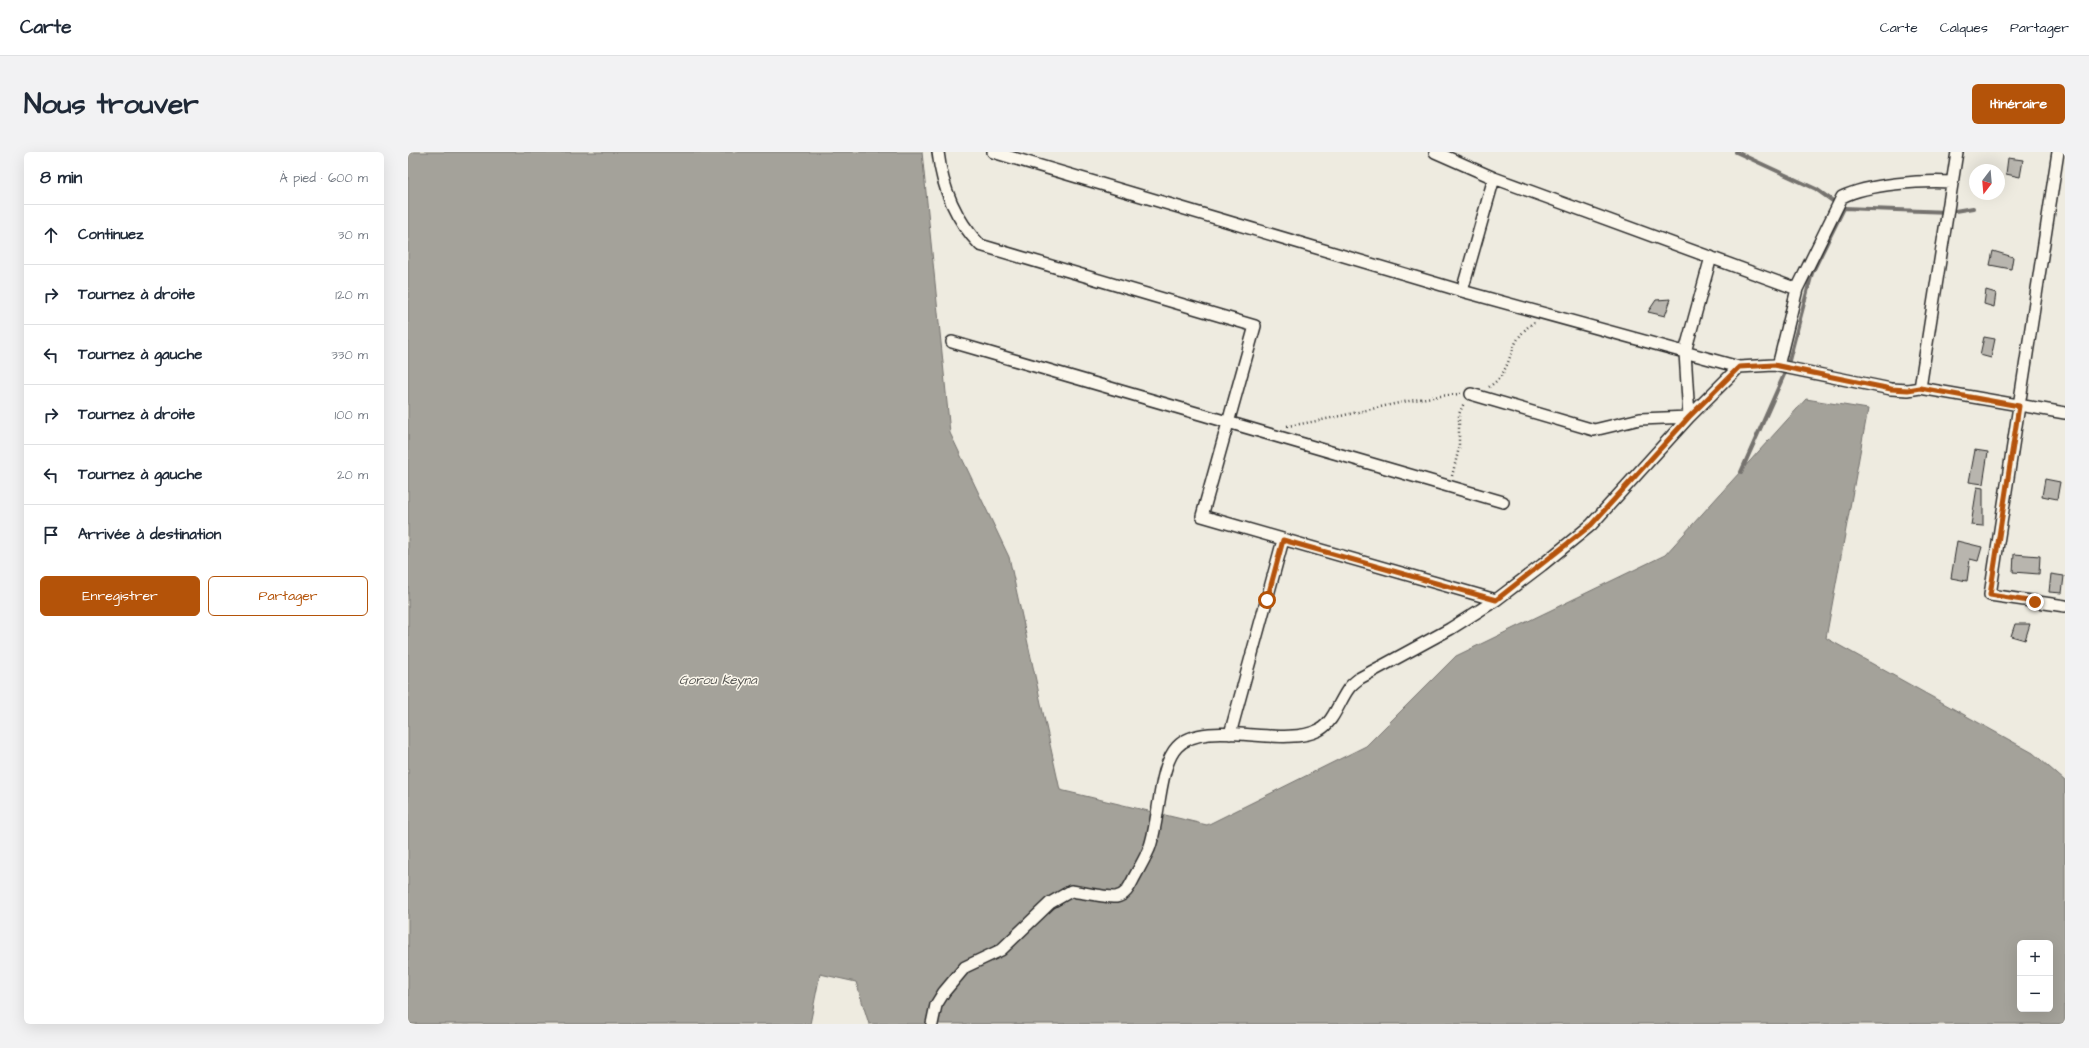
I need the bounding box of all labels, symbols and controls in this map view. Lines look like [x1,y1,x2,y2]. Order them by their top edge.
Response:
text: Carte [20,14,72,41]
text: Carte [1880,18,1918,38]
text: Calques [1940,18,1988,38]
text: Partager [2010,18,2069,38]
button: Itinéraire [1972,84,2065,124]
text: Nous trouver [24,85,199,124]
north arrow [1969,164,2005,200]
text: 8 min [40,166,82,190]
text: À pied · 600 m [279,169,368,187]
icon: ahead [40,224,62,246]
text: Continuez [78,224,144,245]
text: 30 m [338,226,368,244]
icon: right [40,284,62,306]
text: Tournez à droite [78,284,195,305]
text: 120 m [335,286,368,304]
icon: left [40,344,62,366]
text: Tournez à gauche [78,344,202,365]
text: 330 m [331,346,368,364]
icon: right [40,404,62,426]
text: Tournez à droite [78,404,195,425]
text: 100 m [335,406,368,424]
icon: left [40,464,62,486]
text: Tournez à gauche [78,464,202,485]
text: 20 m [337,466,368,484]
icon: arrive [40,524,62,546]
text: Arrivée à destination [78,524,221,545]
button: Enregistrer [40,576,200,616]
button: Partager [208,576,368,616]
route start [1258,591,1276,609]
route end [2026,593,2044,611]
water label: Gorou Keyna [679,671,758,690]
map controls [2017,940,2053,1012]
button: + [2017,940,2053,976]
button: − [2017,976,2053,1012]

